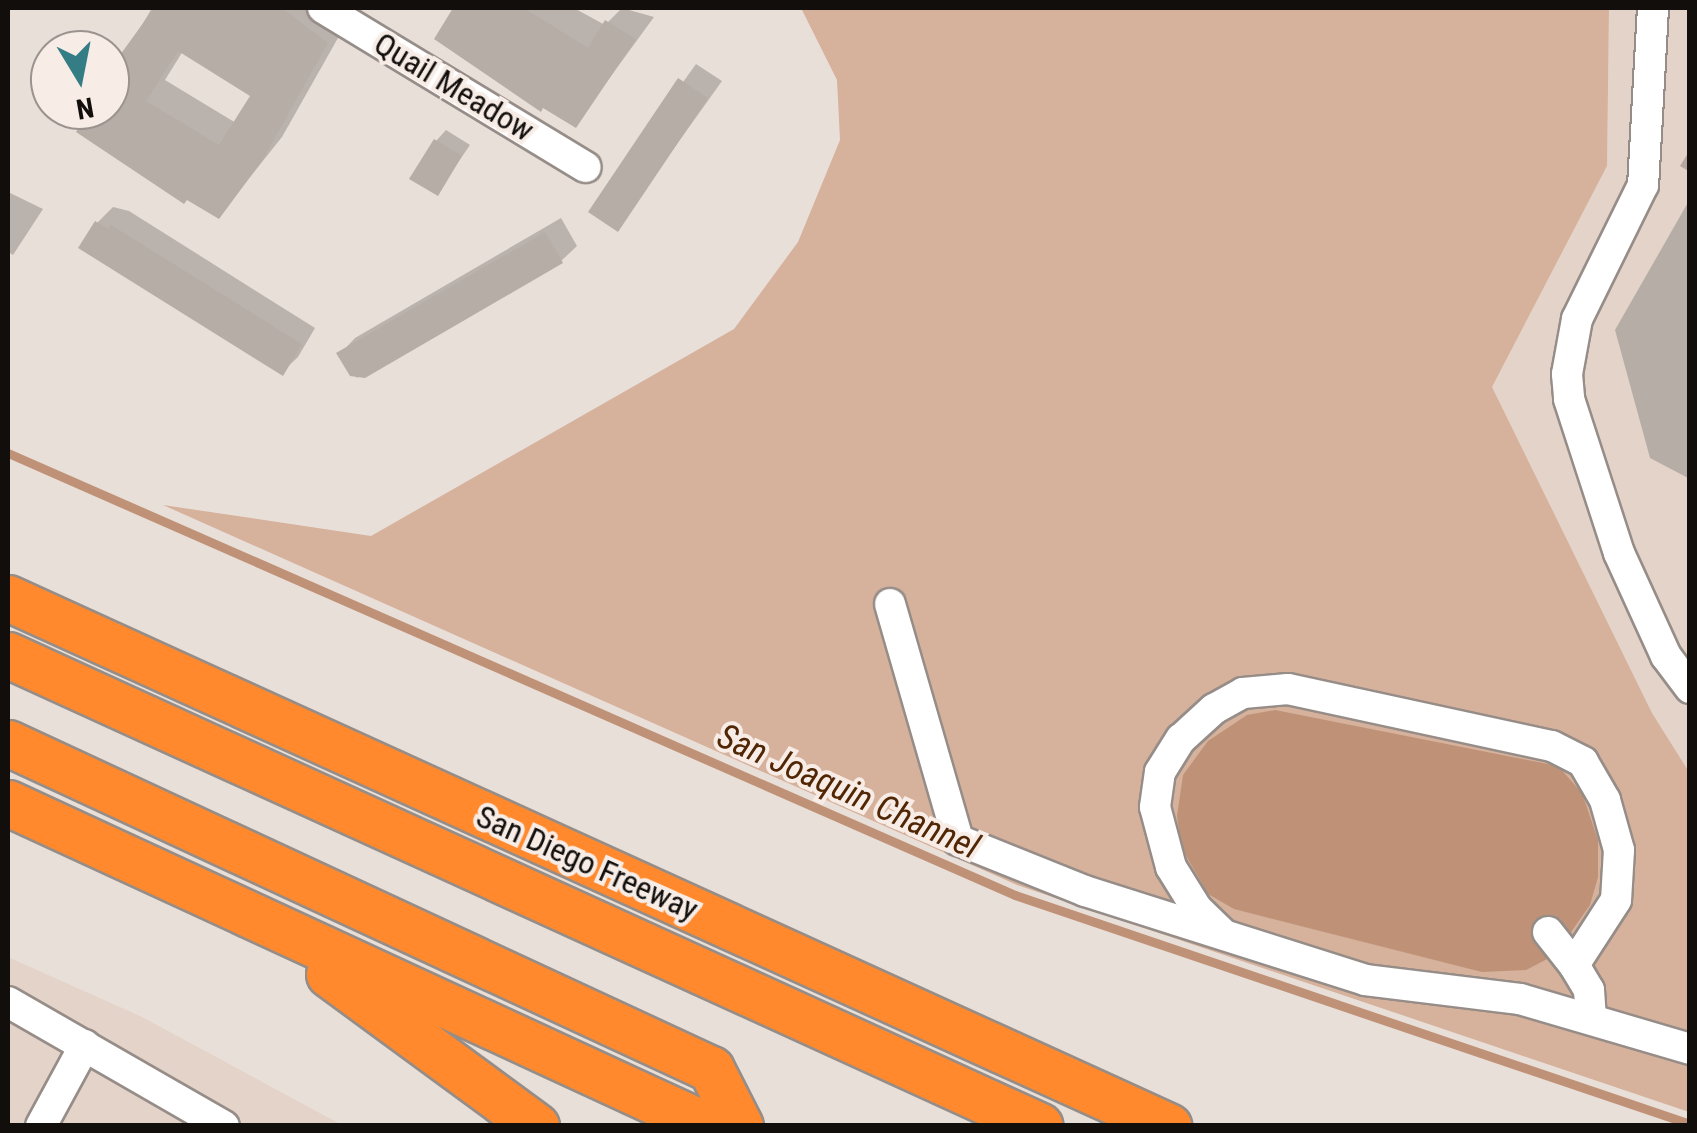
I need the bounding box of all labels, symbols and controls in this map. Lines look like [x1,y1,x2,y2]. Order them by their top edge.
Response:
street label: Quail Meadow [367,24,541,150]
north arrow [30,30,130,130]
text: N [74,90,96,126]
water label: San Joaquin Channel [711,715,985,869]
street label: San Diego Freeway [470,797,704,929]

